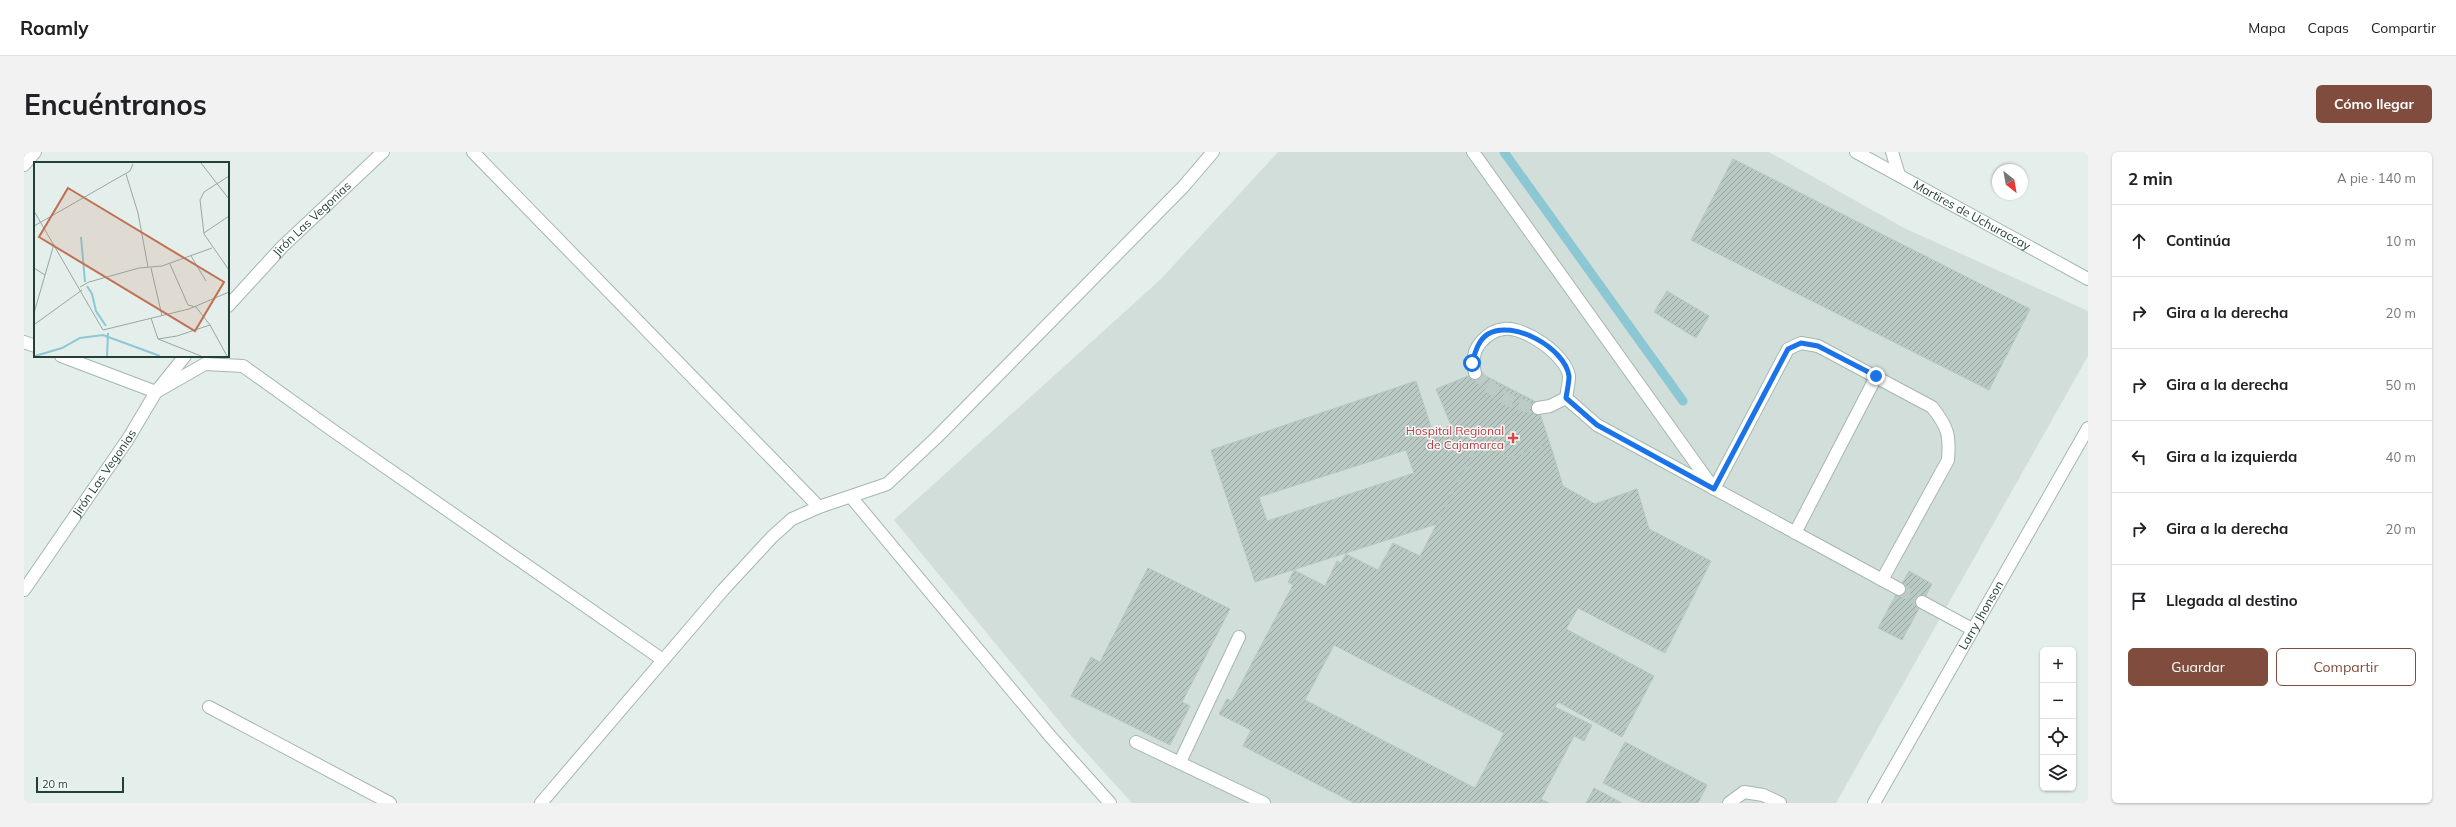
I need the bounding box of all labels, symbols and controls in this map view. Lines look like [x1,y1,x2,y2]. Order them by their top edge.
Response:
text: Roamly [20,16,88,40]
text: Mapa [2248,19,2286,37]
text: Capas [2308,19,2349,37]
text: Compartir [2371,19,2436,37]
button: Cómo llegar [2316,85,2432,123]
text: Encuéntranos [24,87,207,122]
inset map [34,162,229,357]
north arrow [1992,164,2028,200]
text: 2 min [2128,168,2173,189]
text: A pie · 140 m [2337,170,2416,186]
street label: Martires de Uchuraccay [1911,177,2034,253]
street label: Jirón Las Vegonias [269,178,354,259]
icon: ahead [2128,230,2150,252]
text: Continúa [2166,231,2231,250]
text: 10 m [2386,233,2416,249]
icon: right [2128,302,2150,324]
text: Gira a la derecha [2166,303,2288,322]
text: 20 m [2386,305,2416,321]
route start [1463,354,1481,372]
route end [1867,367,1885,385]
icon: right [2128,374,2150,396]
text: Gira a la derecha [2166,375,2288,394]
text: 50 m [2386,377,2416,393]
place label: Hospital Regional de Cajamarca [1406,423,1504,452]
street label: Jirón Las Vegonias [69,426,139,519]
marker: Hospital Regional de Cajamarca [1507,432,1519,444]
icon: left [2128,446,2150,468]
text: Gira a la izquierda [2166,447,2297,466]
text: 40 m [2386,449,2416,465]
icon: right [2128,518,2150,540]
text: Gira a la derecha [2166,519,2288,538]
text: 20 m [2386,521,2416,537]
street label: Larry Jhonson [1955,578,2006,652]
icon: arrive [2128,590,2150,612]
text: Llegada al destino [2166,591,2298,610]
map controls [2040,647,2076,791]
button: + [2040,647,2076,683]
button: Guardar [2128,648,2268,686]
button: Compartir [2276,648,2416,686]
button: − [2040,683,2076,719]
button: locate [2040,719,2076,755]
button: layers [2040,755,2076,791]
scale bar [36,775,124,794]
text: 20 m [42,777,68,791]

